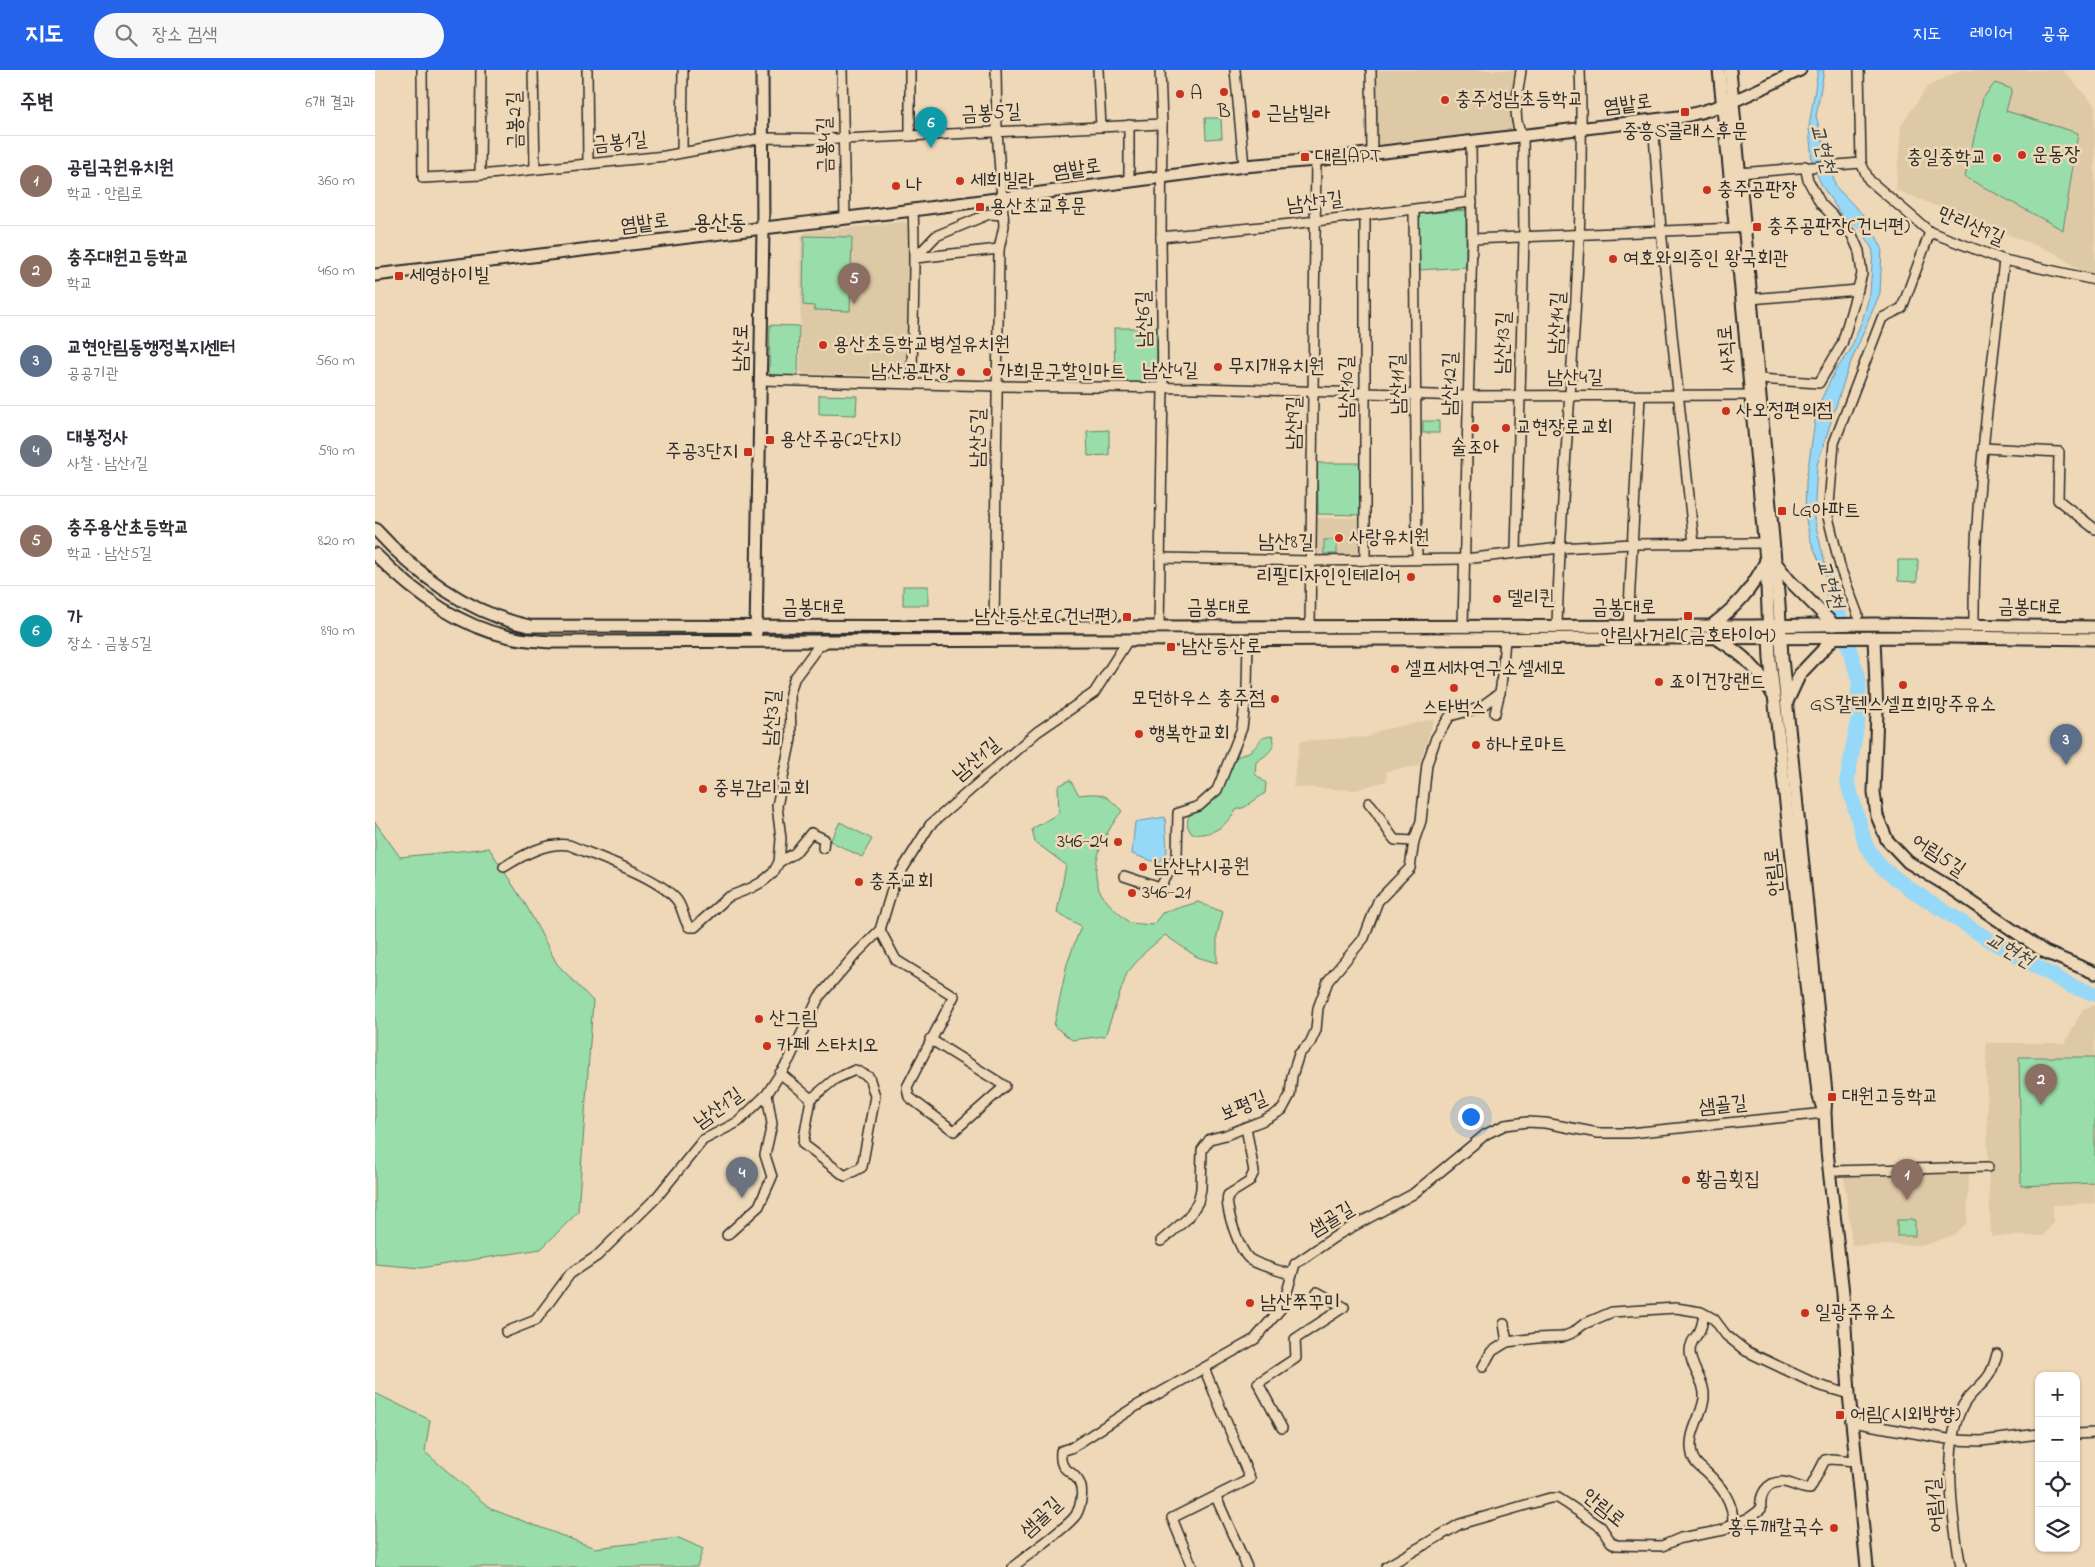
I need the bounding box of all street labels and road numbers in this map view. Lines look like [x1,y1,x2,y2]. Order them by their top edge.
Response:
street label: 염밭로 [1602,88,1654,122]
street label: 금봉2길 [501,91,531,149]
street label: 금봉5길 [960,98,1022,130]
street label: 금봉4길 [811,116,841,174]
street label: 금봉1길 [591,126,649,160]
street label: 염밭로 [1051,152,1103,188]
street label: 남산7길 [1285,185,1345,221]
street label: 만리산9길 [1933,200,2009,254]
street label: 염밭로 [619,207,671,241]
street label: 남산6길 [1130,290,1160,348]
street label: 남산14길 [1542,291,1574,355]
street label: 남산13길 [1488,311,1520,375]
street label: 남산로 [727,324,757,372]
street label: 사직로 [1711,324,1745,374]
street label: 남산12길 [1436,351,1466,417]
street label: 남산11길 [1384,353,1414,415]
street label: 남산10길 [1333,355,1362,419]
street label: 남산4길 [1142,357,1198,386]
street label: 남산4길 [1547,364,1603,393]
street label: 남산9길 [1280,396,1310,450]
street label: 남산5길 [964,408,994,468]
street label: 남산8길 [1258,528,1314,558]
street label: 금봉대로 [1998,593,2062,623]
street label: 금봉대로 [782,594,846,623]
street label: 금봉대로 [1187,594,1251,623]
street label: 금봉대로 [1592,594,1656,623]
street label: 남산3길 [757,689,789,747]
street label: 남산1길 [947,731,1007,789]
street label: 어림5길 [1905,827,1971,885]
street label: 안림로 [1758,846,1792,898]
street label: 남산1길 [688,1081,750,1137]
street label: 보평길 [1216,1084,1272,1130]
street label: 샘골길 [1697,1089,1749,1123]
street label: 샘골길 [1304,1195,1360,1245]
street label: 어림1길 [1920,1477,1952,1533]
street label: 안림로 [1575,1483,1631,1535]
street label: 샘골길 [1014,1491,1070,1545]

